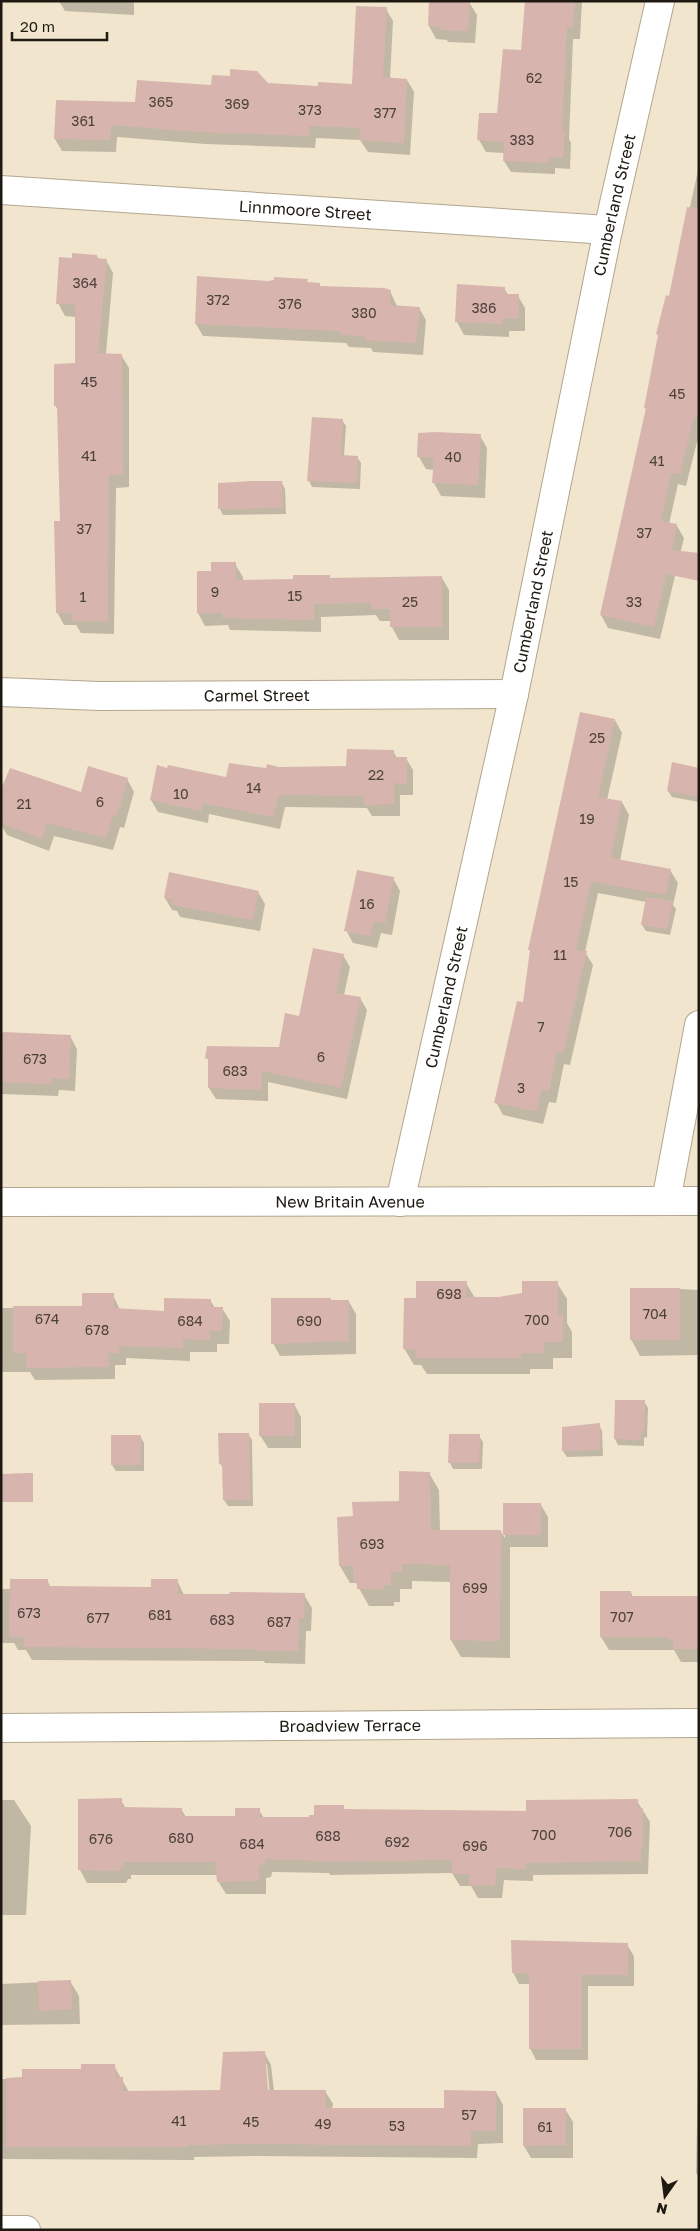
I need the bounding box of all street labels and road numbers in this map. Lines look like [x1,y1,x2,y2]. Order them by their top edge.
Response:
street label: Cumberland Street [589,132,640,278]
street label: Linnmoore Street [238,196,372,224]
street label: Cumberland Street [509,528,557,675]
street label: Carmel Street [204,685,310,705]
street label: Cumberland Street [420,924,472,1070]
street label: New Britain Avenue [275,1191,425,1212]
street label: Broadview Terrace [279,1715,421,1736]

